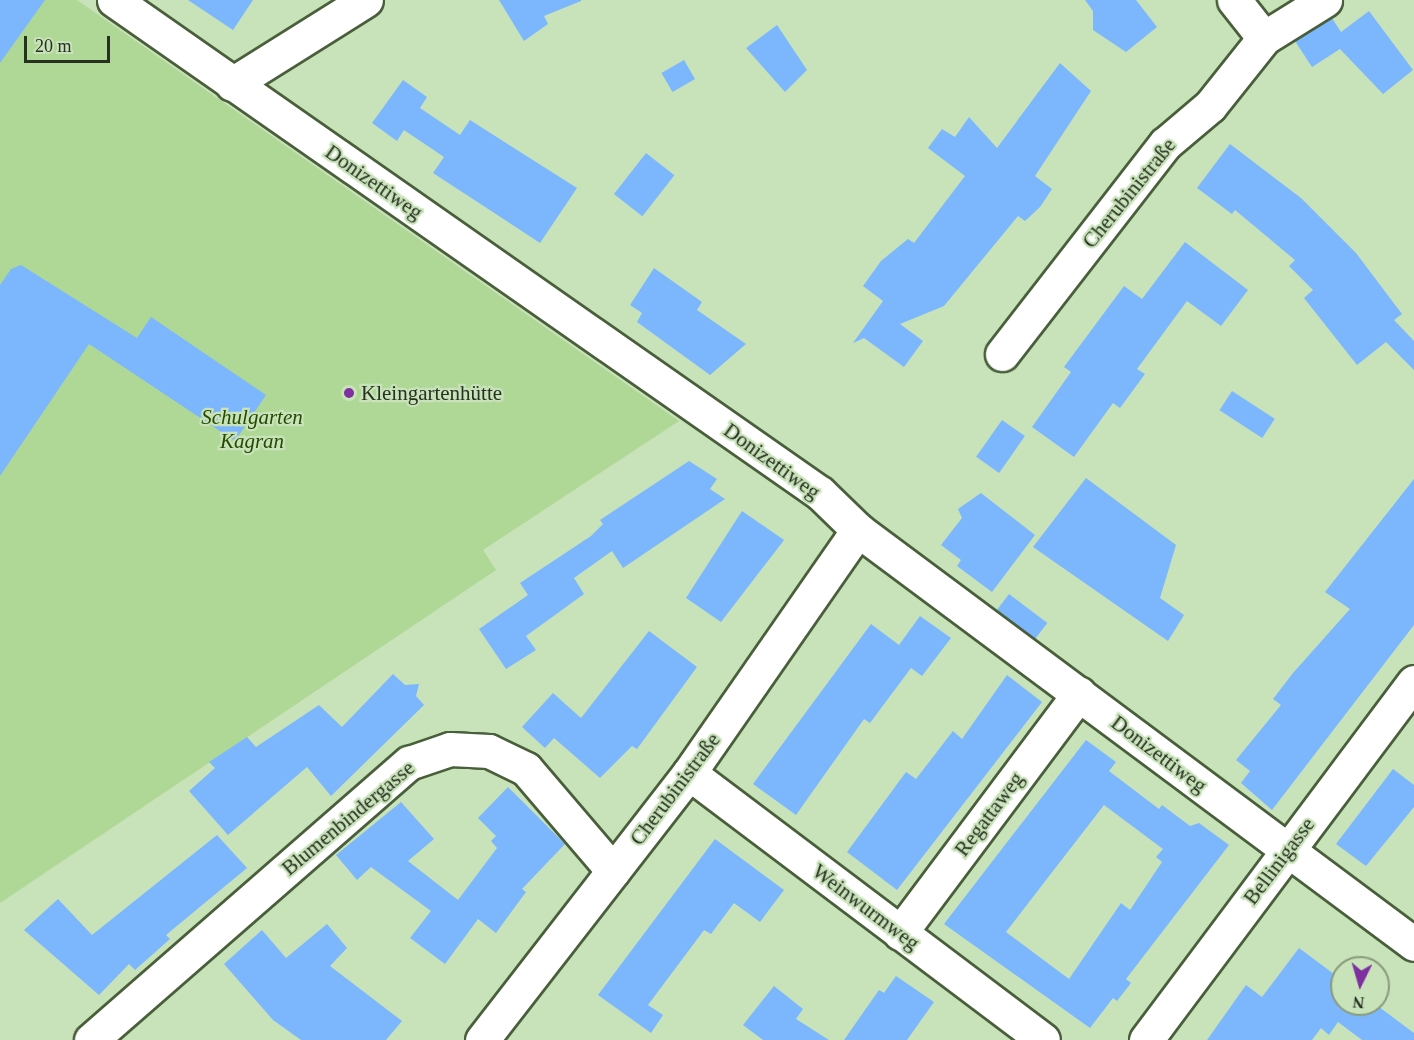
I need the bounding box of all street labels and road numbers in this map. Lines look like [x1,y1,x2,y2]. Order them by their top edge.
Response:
street label: Cherubinistraße [1077,133,1181,253]
street label: Donizettiweg [320,139,428,225]
street label: Donizettiweg [719,418,825,504]
street label: Donizettiweg [1106,710,1212,798]
street label: Cherubinistraße [625,728,725,850]
street label: Blumenbindergasse [277,755,419,881]
street label: Regattaweg [949,767,1029,861]
street label: Bellinigasse [1238,812,1320,910]
street label: Weinwurmweg [807,858,925,956]

